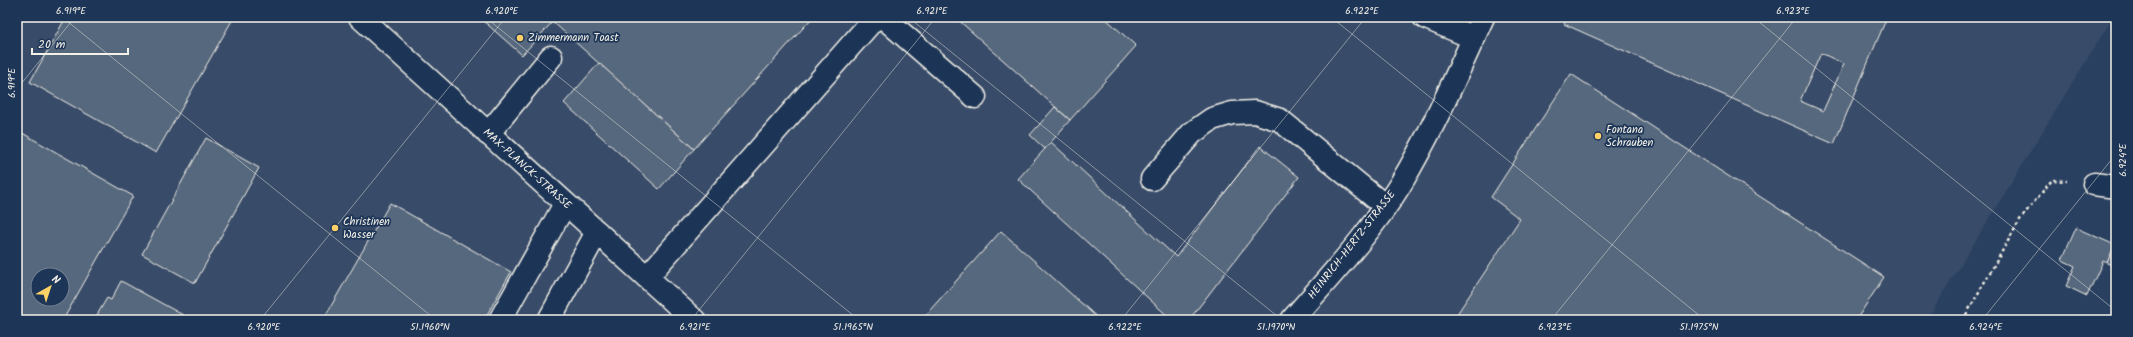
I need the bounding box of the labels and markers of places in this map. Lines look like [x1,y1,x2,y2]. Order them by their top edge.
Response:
place label: Zimmermann Toast [528,29,619,47]
marker: Zimmermann Toast [515,33,525,43]
place label: Fontana Schrauben [1606,121,1653,152]
marker: Fontana Schrauben [1593,131,1603,141]
place label: Christinen Wasser [343,213,390,244]
marker: Christinen Wasser [330,223,340,233]

